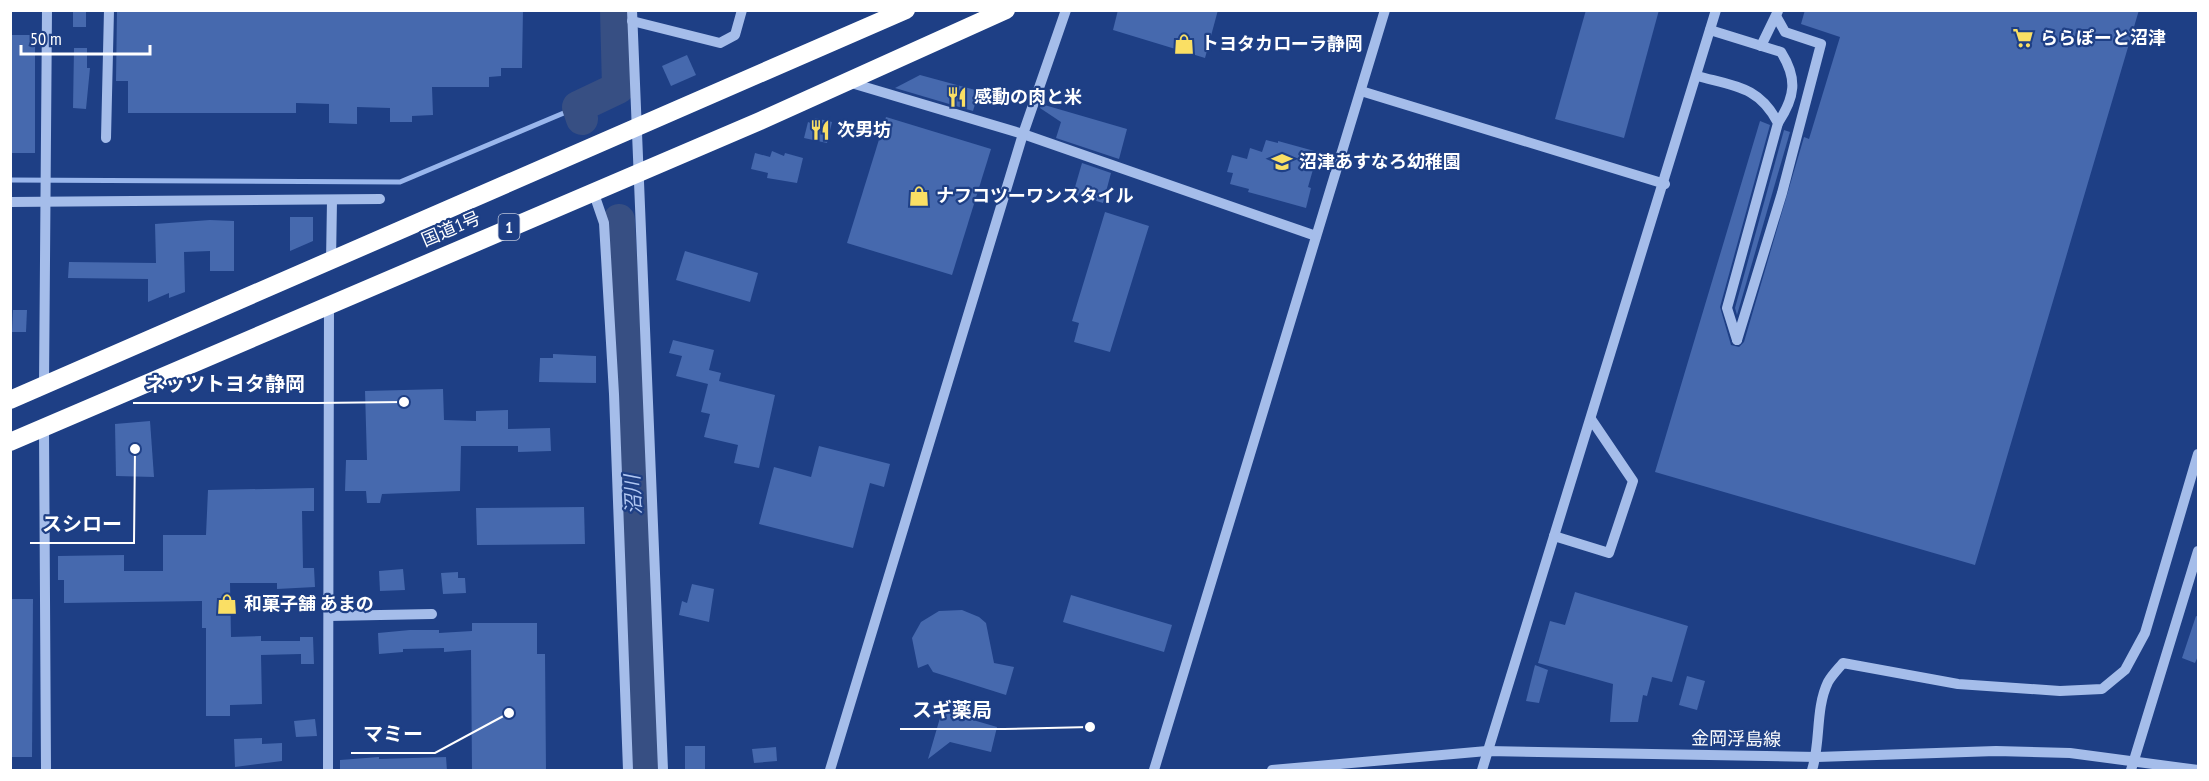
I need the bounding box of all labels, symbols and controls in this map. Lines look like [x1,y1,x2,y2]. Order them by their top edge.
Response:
scale bar [21,18,150,56]
supermarket icon: ららぽーと沼津 [2011,26,2035,50]
place label: ららぽーと沼津 [2040,26,2166,49]
text: 50 m [30,27,62,50]
shop icon: トヨタカローラ静岡 [1172,32,1196,56]
place label: トヨタカローラ静岡 [1201,32,1363,55]
restaurant icon: 感動の肉と米 [945,85,969,109]
place label: 感動の肉と米 [974,85,1082,108]
restaurant icon: 次男坊 [808,118,832,142]
place label: 次男坊 [837,118,891,141]
school or university icon: 沼津あすなろ幼稚園 [1270,150,1294,174]
place label: 沼津あすなろ幼稚園 [1299,150,1461,173]
shop icon: ナフコツーワンスタイル [907,184,931,208]
place label: ナフコツーワンスタイル [936,184,1134,207]
street label: 国道1号 [418,206,484,251]
road number: 1 [498,214,520,240]
callout: ネッツトヨタ静岡 [133,365,317,403]
text: ネッツトヨタ静岡 [145,371,305,397]
water label: 沼川 [619,472,647,516]
callout: スシロー [30,505,134,543]
text: スシロー [42,511,122,537]
shop icon: 和菓子舗 あまの [215,592,239,616]
place label: 和菓子舗 あまの [244,592,374,615]
callout: スギ薬局 [900,691,1004,729]
text: スギ薬局 [912,697,992,723]
callout: マミー [351,715,435,753]
text: マミー [363,721,423,747]
street label: 金岡浮島線 [1691,726,1781,751]

